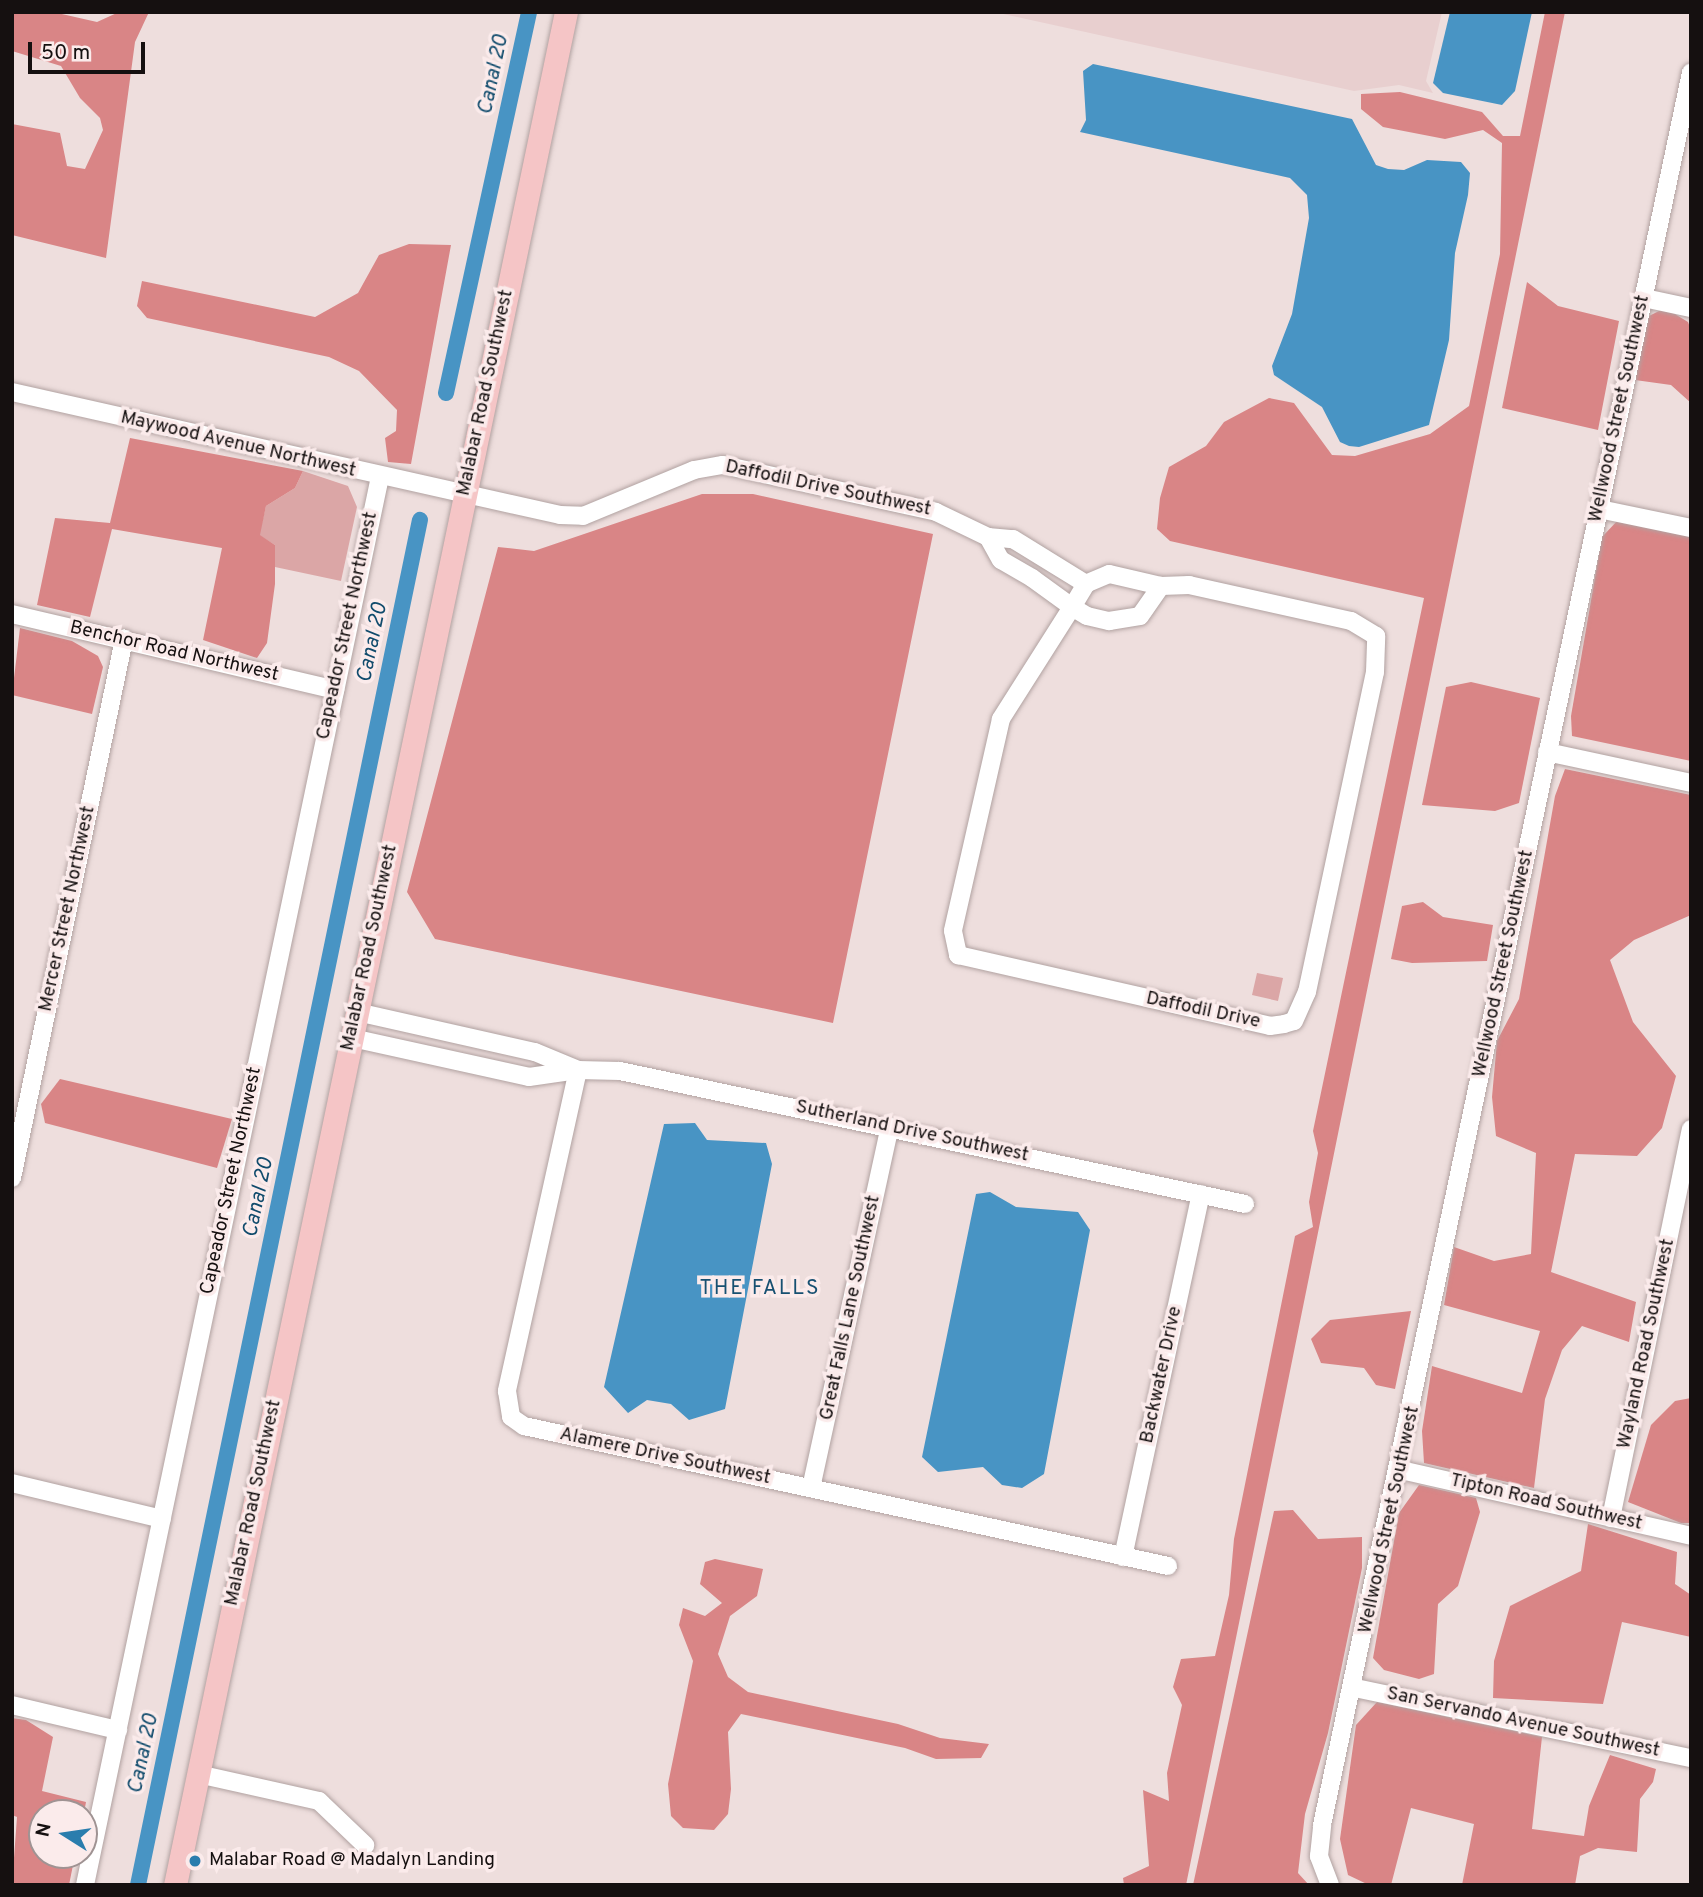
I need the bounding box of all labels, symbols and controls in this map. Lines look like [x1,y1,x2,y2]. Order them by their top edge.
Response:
scale bar [32,28,149,72]
water label: Canal 20 [473,33,515,117]
text: 50 m [41,40,90,67]
street label: Malabar Road Southwest [453,288,519,498]
street label: Wellwood Street Southwest [1585,293,1655,525]
street label: Maywood Avenue Northwest [118,407,358,483]
street label: Daffodil Drive Southwest [723,456,933,522]
street label: Capeador Street Northwest [313,510,383,742]
water label: Canal 20 [352,601,394,685]
street label: Benchor Road Northwest [67,617,281,687]
street label: Mercer Street Northwest [35,804,101,1014]
street label: Malabar Road Southwest [337,843,403,1053]
street label: Wellwood Street Southwest [1469,848,1539,1080]
street label: Daffodil Drive [1144,988,1262,1034]
street label: Capeador Street Northwest [197,1065,267,1297]
street label: Sutherland Drive Southwest [794,1096,1030,1168]
water label: Canal 20 [238,1156,280,1240]
street label: Great Falls Lane Southwest [816,1193,886,1423]
street label: Wayland Road Southwest [1614,1237,1680,1451]
district label: THE FALLS [701,1276,819,1302]
street label: Backwater Drive [1136,1304,1188,1446]
street label: Malabar Road Southwest [221,1398,287,1608]
street label: Wellwood Street Southwest [1355,1404,1425,1636]
street label: Alamere Drive Southwest [557,1424,773,1490]
street label: Tipton Road Southwest [1448,1470,1644,1536]
street label: San Servando Avenue Southwest [1384,1683,1662,1763]
water label: Canal 20 [123,1712,165,1796]
north arrow [28,1799,98,1869]
text: N [31,1821,58,1839]
place label: Malabar Road @ Madalyn Landing [209,1850,495,1872]
marker: Malabar Road @ Madalyn Landing [187,1853,203,1869]

